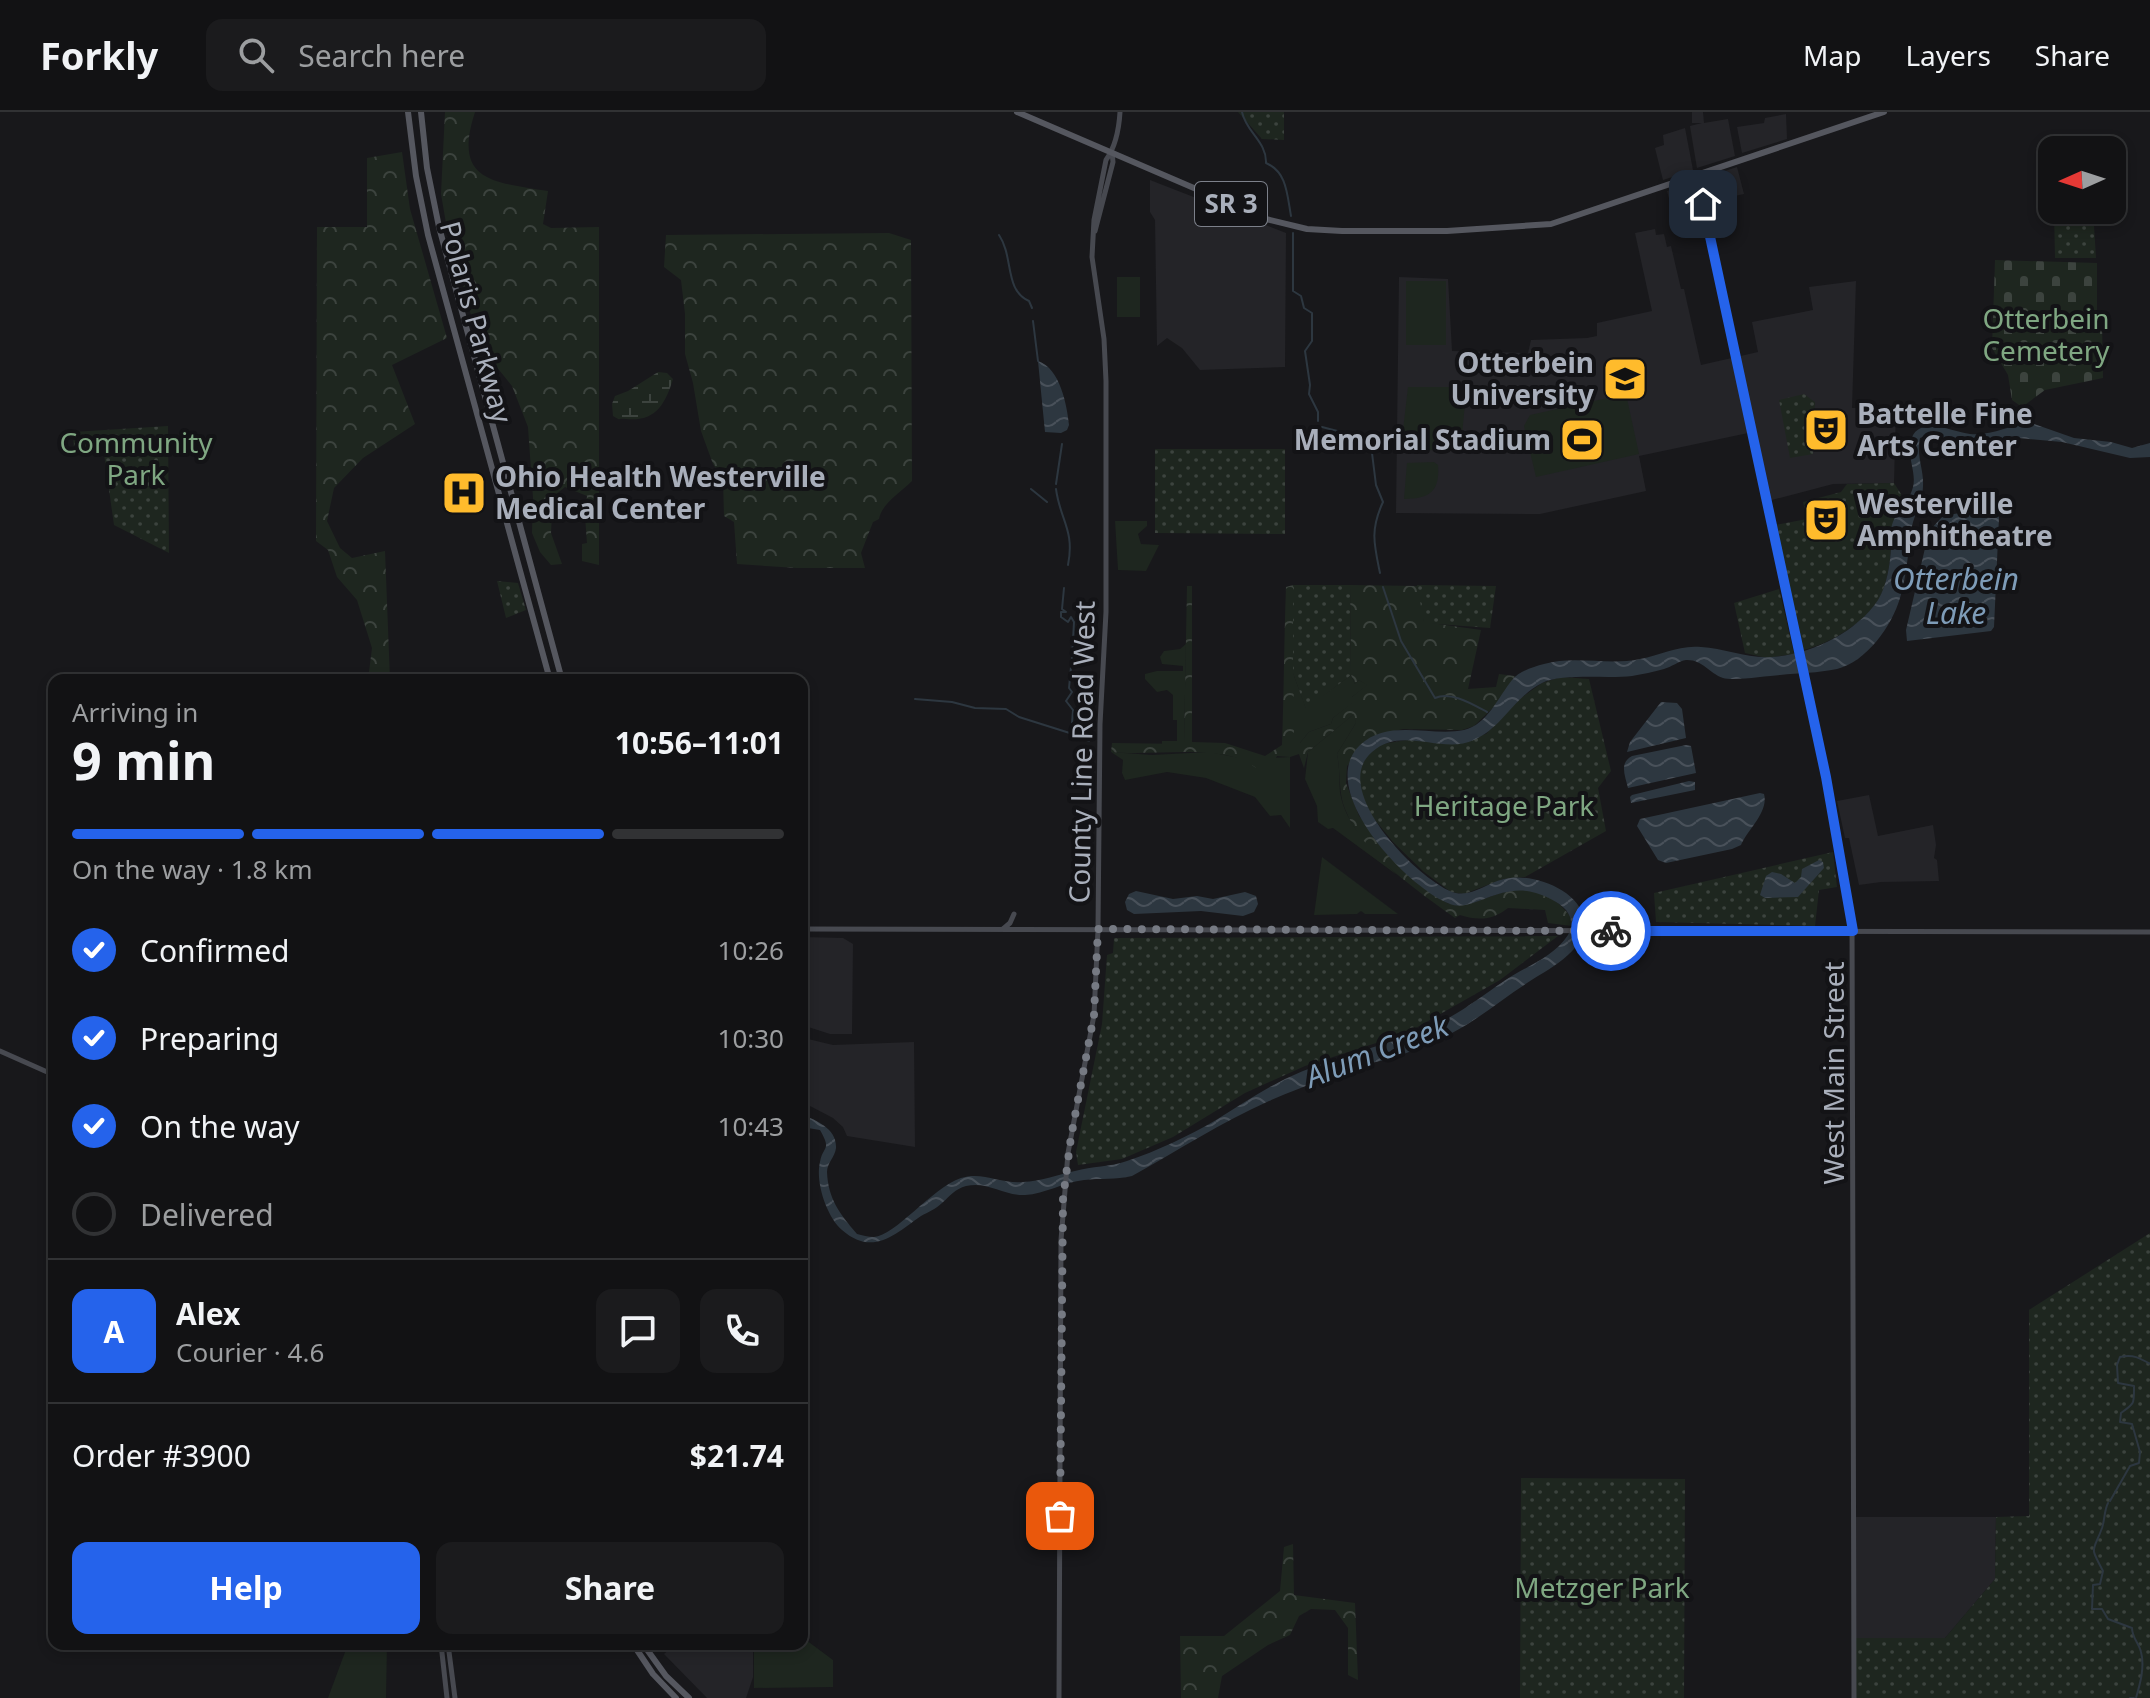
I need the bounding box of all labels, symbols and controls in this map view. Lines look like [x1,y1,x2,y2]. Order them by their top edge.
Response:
search box [206,19,766,91]
text: Forkly [40,29,158,81]
icon: search [234,33,278,77]
text: Search here [298,35,465,76]
text: Map [1803,36,1861,74]
text: Layers [1905,36,1991,74]
text: Share [2035,36,2110,74]
north arrow [2038,136,2126,224]
map controls [2038,136,2126,224]
pin [1669,170,1737,238]
road number: SR 3 [1195,182,1267,226]
icon: home [1681,182,1725,226]
street label: Polaris Parkway [432,217,522,428]
park label: Otterbein Cemetery [1982,299,2110,369]
place label: Otterbein University [1450,343,1594,413]
school or university icon: Otterbein University [1601,355,1649,403]
place label: Battelle Fine Arts Center [1857,394,2033,464]
theatre icon: Battelle Fine Arts Center [1802,406,1850,454]
sports icon: Memorial Stadium [1558,416,1606,464]
place label: Memorial Stadium [1294,420,1551,458]
park label: Community Park [59,423,213,493]
place label: Ohio Health Westerville Medical Center [495,457,826,527]
hospital icon: Ohio Health Westerville Medical Center [440,469,488,517]
place label: Westerville Amphitheatre [1857,484,2053,554]
theatre icon: Westerville Amphitheatre [1802,496,1850,544]
water label: Otterbein Lake [1893,558,2019,633]
street label: County Line Road West [1059,600,1103,904]
text: Arriving in [72,694,198,730]
text: 10:56–11:01 [615,722,784,763]
text: 9 min [72,724,215,795]
park label: Heritage Park [1414,786,1594,824]
text: On the way · 1.8 km [72,851,312,887]
courier [1571,891,1651,971]
icon: bike [1589,909,1633,953]
icon: check [72,928,116,972]
text: Confirmed [140,930,290,971]
text: 10:26 [718,932,784,968]
street label: West Main Street [1814,961,1852,1185]
water label: Alum Creek [1297,1004,1455,1097]
icon: check [72,1016,116,1060]
text: Preparing [140,1018,279,1059]
text: 10:30 [718,1020,784,1056]
icon: check [72,1104,116,1148]
text: On the way [140,1106,300,1147]
text: 10:43 [718,1108,784,1144]
text: Delivered [140,1194,274,1235]
button: chat [596,1289,680,1373]
button: phone [700,1289,784,1373]
text: Alex [176,1293,240,1334]
text: A [104,1311,124,1352]
text: Courier · 4.6 [176,1334,324,1370]
text: Order #3900 [72,1435,251,1476]
text: $21.74 [690,1435,784,1476]
pin [1026,1482,1094,1550]
icon: bag [1038,1494,1082,1538]
button: Help [72,1542,420,1634]
button: Share [436,1542,784,1634]
park label: Metzger Park [1514,1568,1690,1606]

